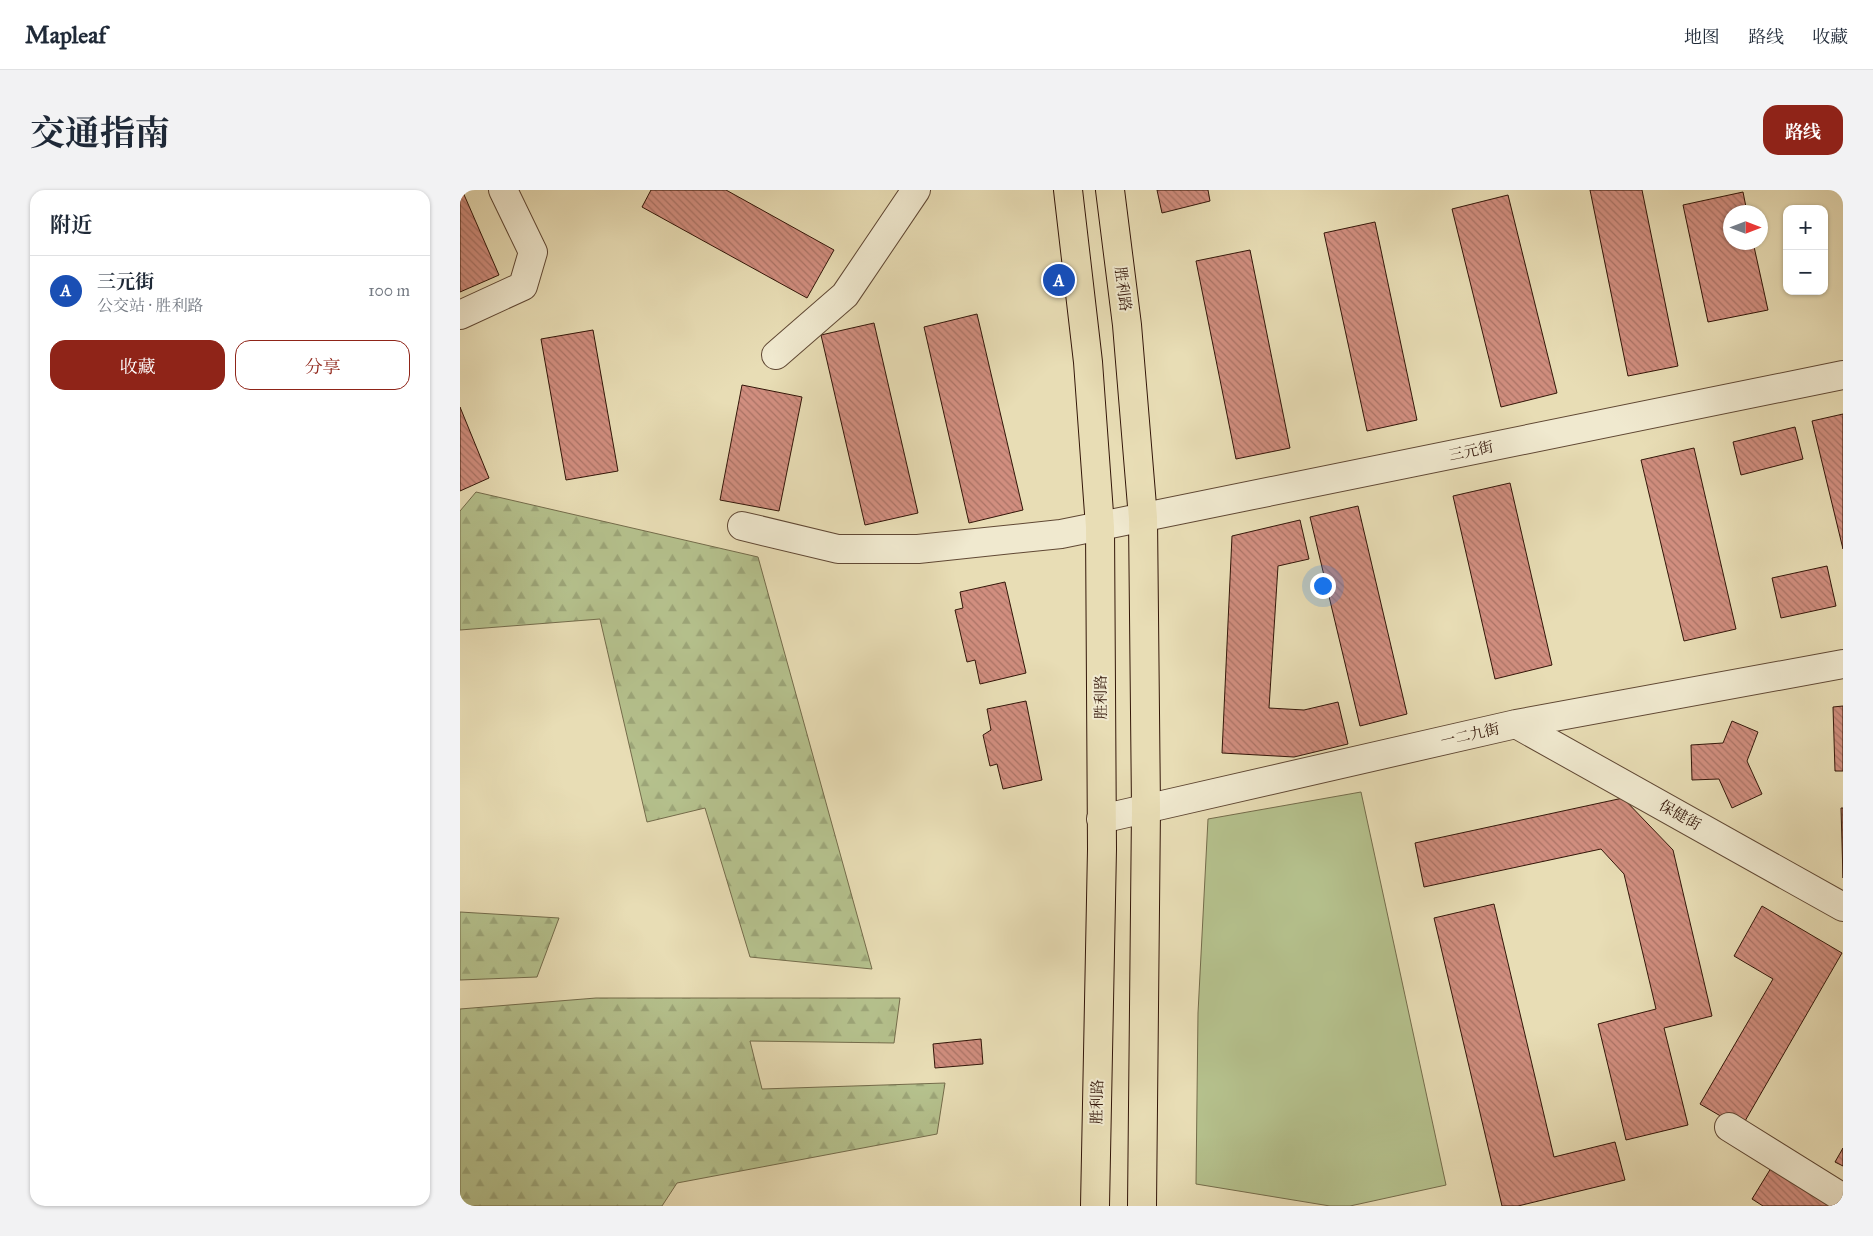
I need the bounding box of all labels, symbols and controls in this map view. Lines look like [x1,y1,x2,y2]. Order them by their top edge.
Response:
text: Mapleaf [25,20,106,50]
text: 地图 [1684,26,1720,48]
text: 路线 [1748,26,1784,48]
text: 收藏 [1812,26,1848,48]
button: 路线 [1763,105,1843,155]
text: 交通指南 [30,112,170,155]
north arrow [1723,205,1768,250]
map controls [1783,205,1828,295]
button: + [1783,205,1828,250]
text: 附近 [50,212,92,238]
button: − [1783,250,1828,295]
pin: A [1043,261,1075,299]
street label: 胜利路 [1111,266,1135,312]
text: 三元街 [97,270,154,293]
text: A [61,281,71,300]
text: 100 m [368,281,410,300]
text: 公交站 · 胜利路 [97,296,203,315]
button: 收藏 [50,340,225,390]
button: 分享 [235,340,410,390]
street label: 三元街 [1447,438,1495,464]
your location [1310,573,1336,599]
street label: 胜利路 [1092,674,1110,720]
street label: 一二九街 [1439,719,1501,751]
street label: 保健街 [1656,796,1704,834]
street label: 胜利路 [1088,1079,1106,1125]

